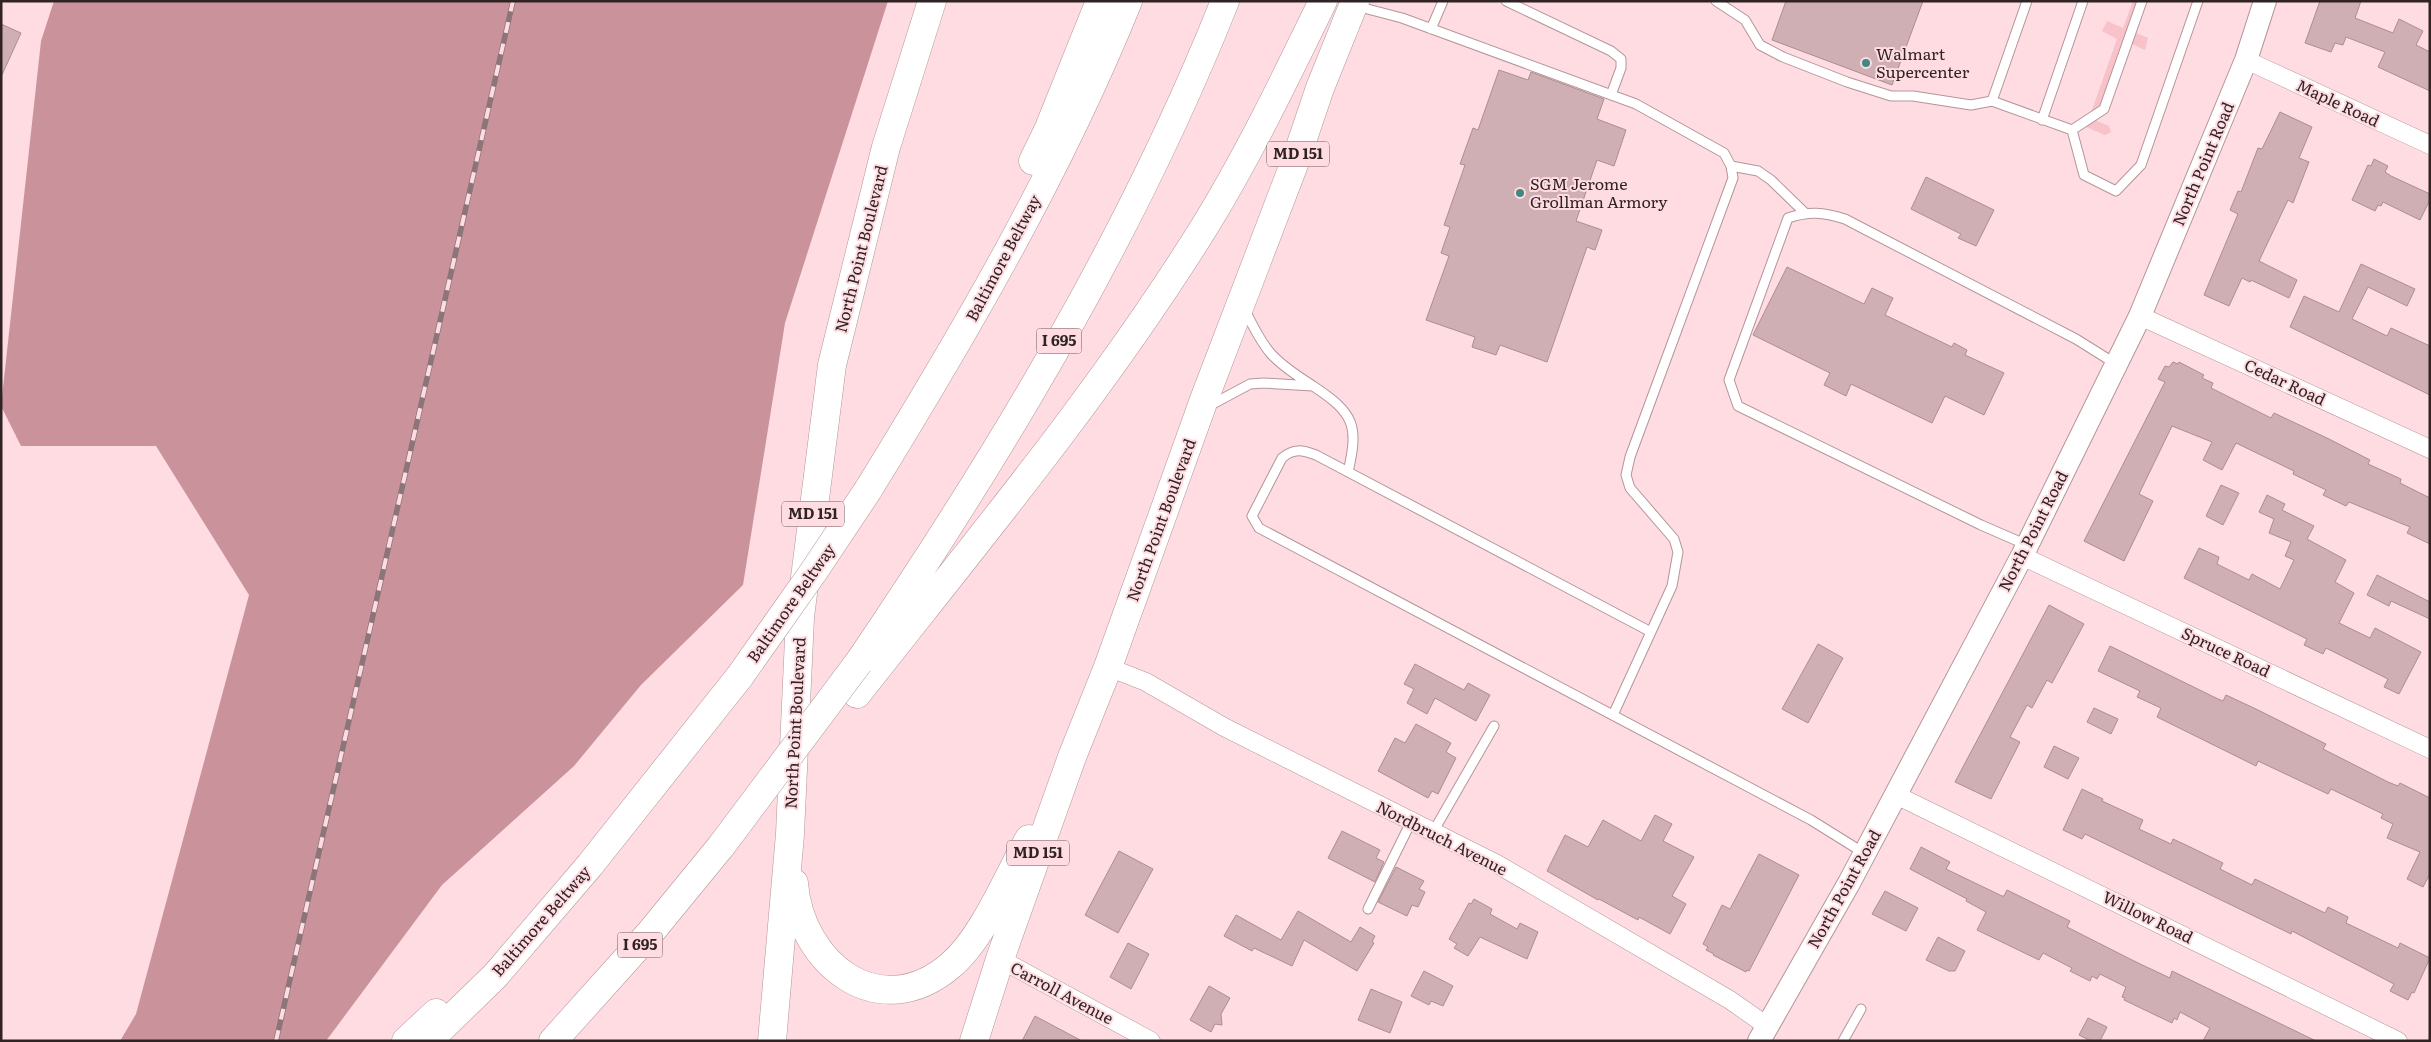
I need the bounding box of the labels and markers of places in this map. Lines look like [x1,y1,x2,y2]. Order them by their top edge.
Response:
place label: Walmart Supercenter [1876,41,1970,83]
marker: Walmart Supercenter [1860,57,1872,69]
place label: SGM Jerome Grollman Armory [1530,171,1668,213]
marker: SGM Jerome Grollman Armory [1514,187,1526,199]

